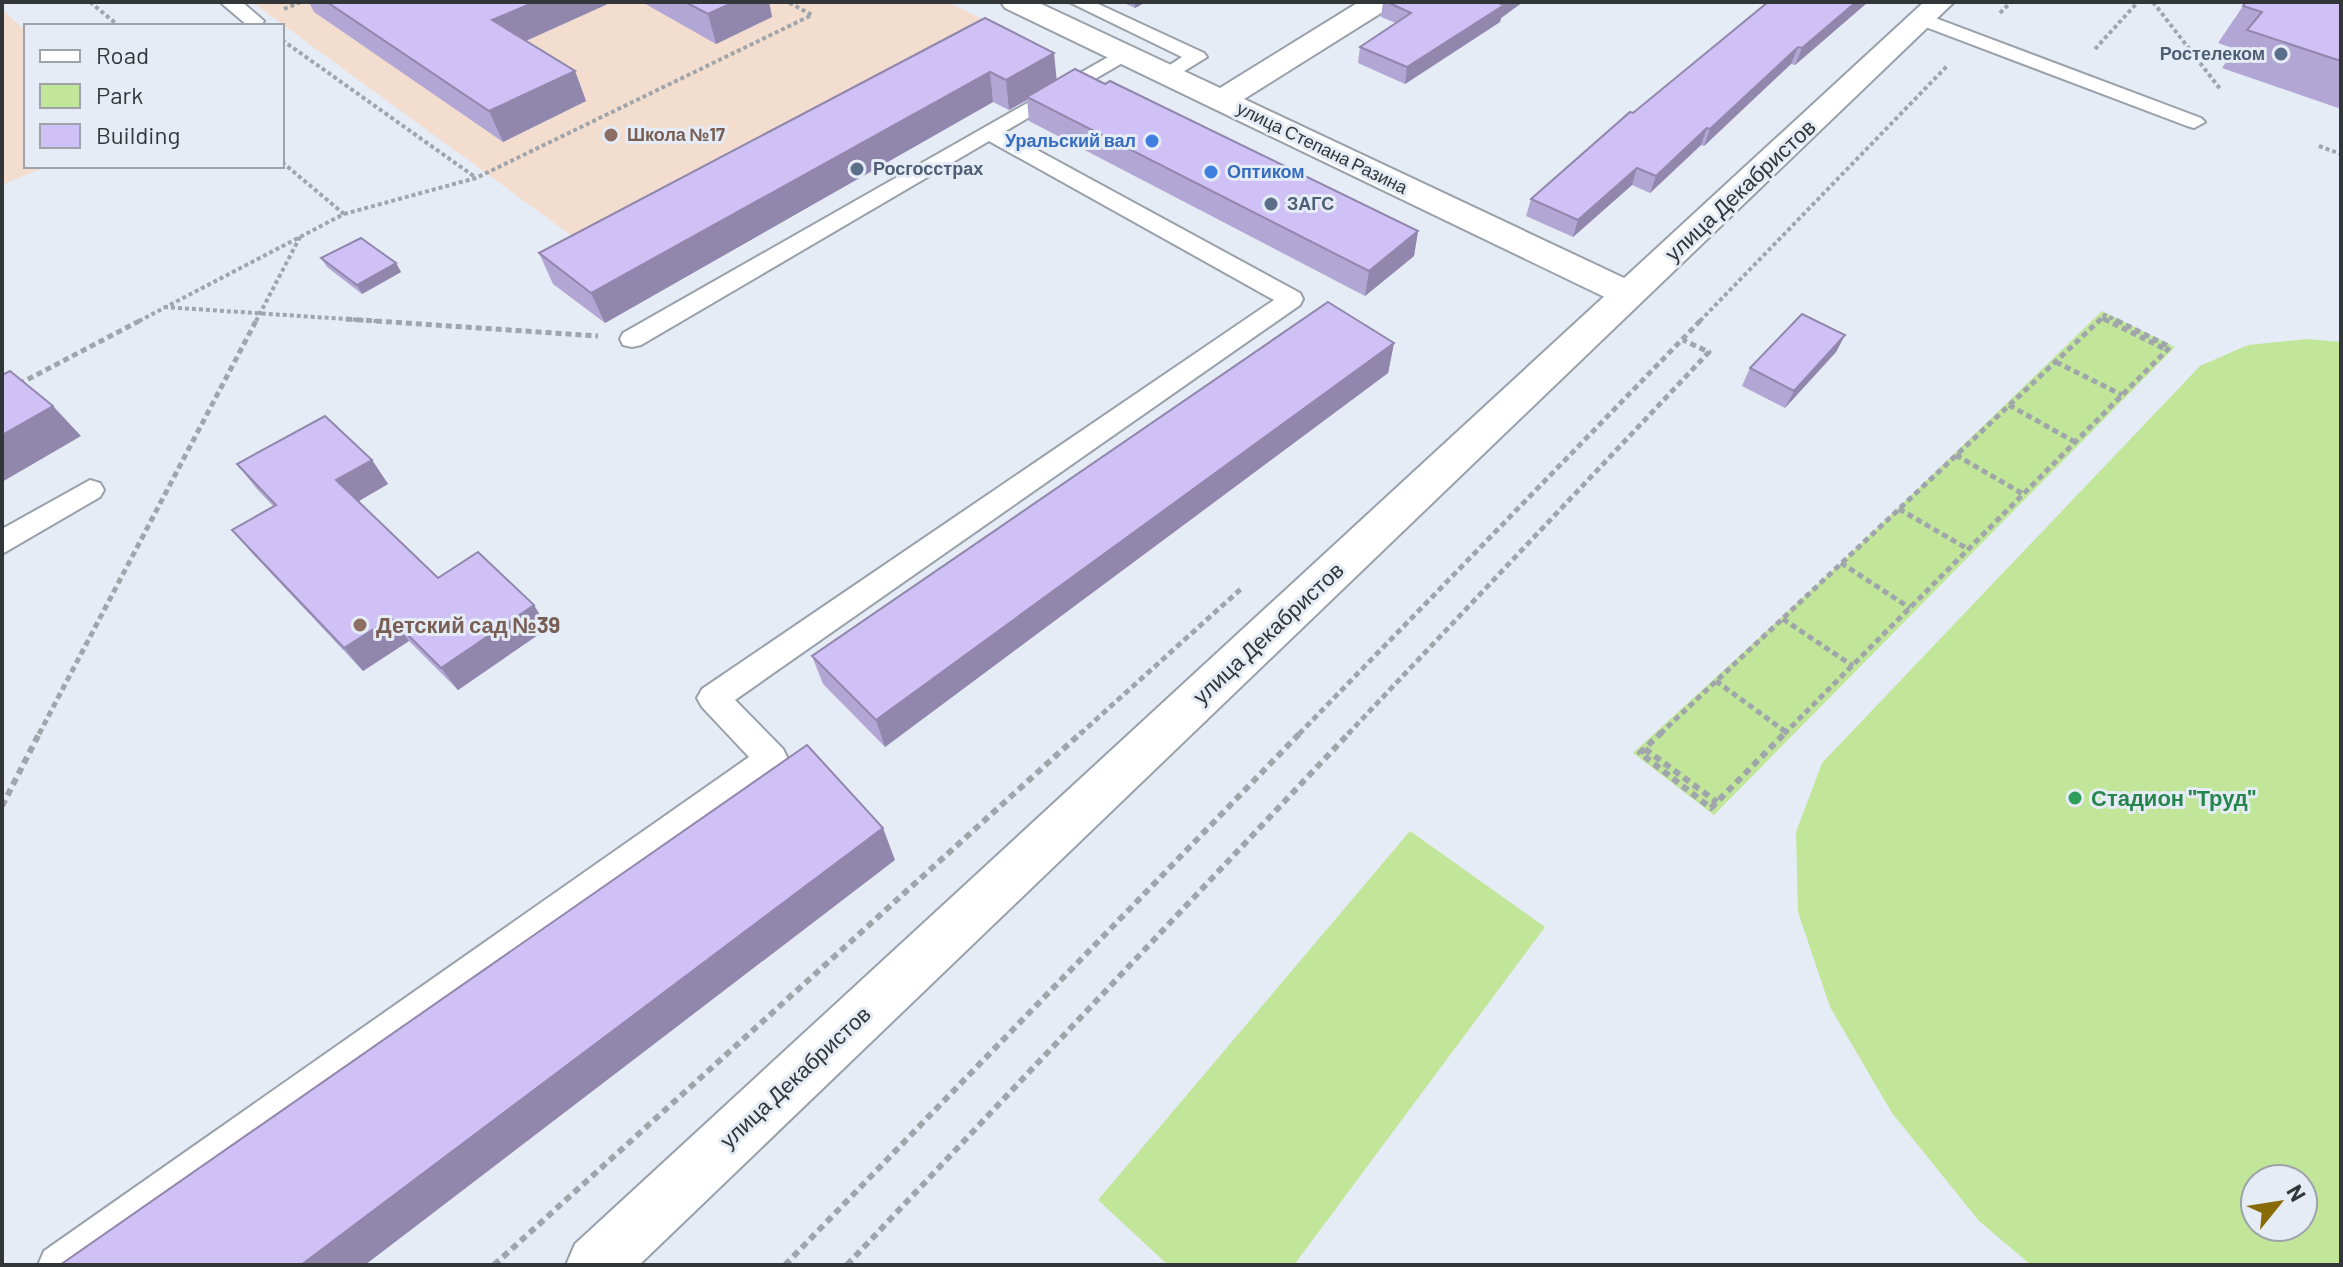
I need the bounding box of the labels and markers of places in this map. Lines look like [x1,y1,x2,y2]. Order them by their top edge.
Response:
place label: Ростелеком [2160,42,2265,64]
marker: Ростелеком [2272,45,2290,63]
place label: Школа №17 [627,123,725,145]
marker: Школа №17 [602,126,620,144]
place label: Уральский вал [1005,129,1136,151]
marker: Уральский вал [1143,132,1161,150]
place label: Росгосстрах [873,157,983,179]
marker: Росгосстрах [848,160,866,178]
place label: Оптиком [1227,160,1305,182]
marker: Оптиком [1202,163,1220,181]
place label: ЗАГС [1287,192,1334,214]
marker: ЗАГС [1262,195,1280,213]
place label: Детский сад №39 [376,611,560,638]
marker: Детский сад №39 [351,616,369,634]
place label: Стадион "Труд" [2091,784,2256,811]
marker: Стадион "Труд" [2066,789,2084,807]

